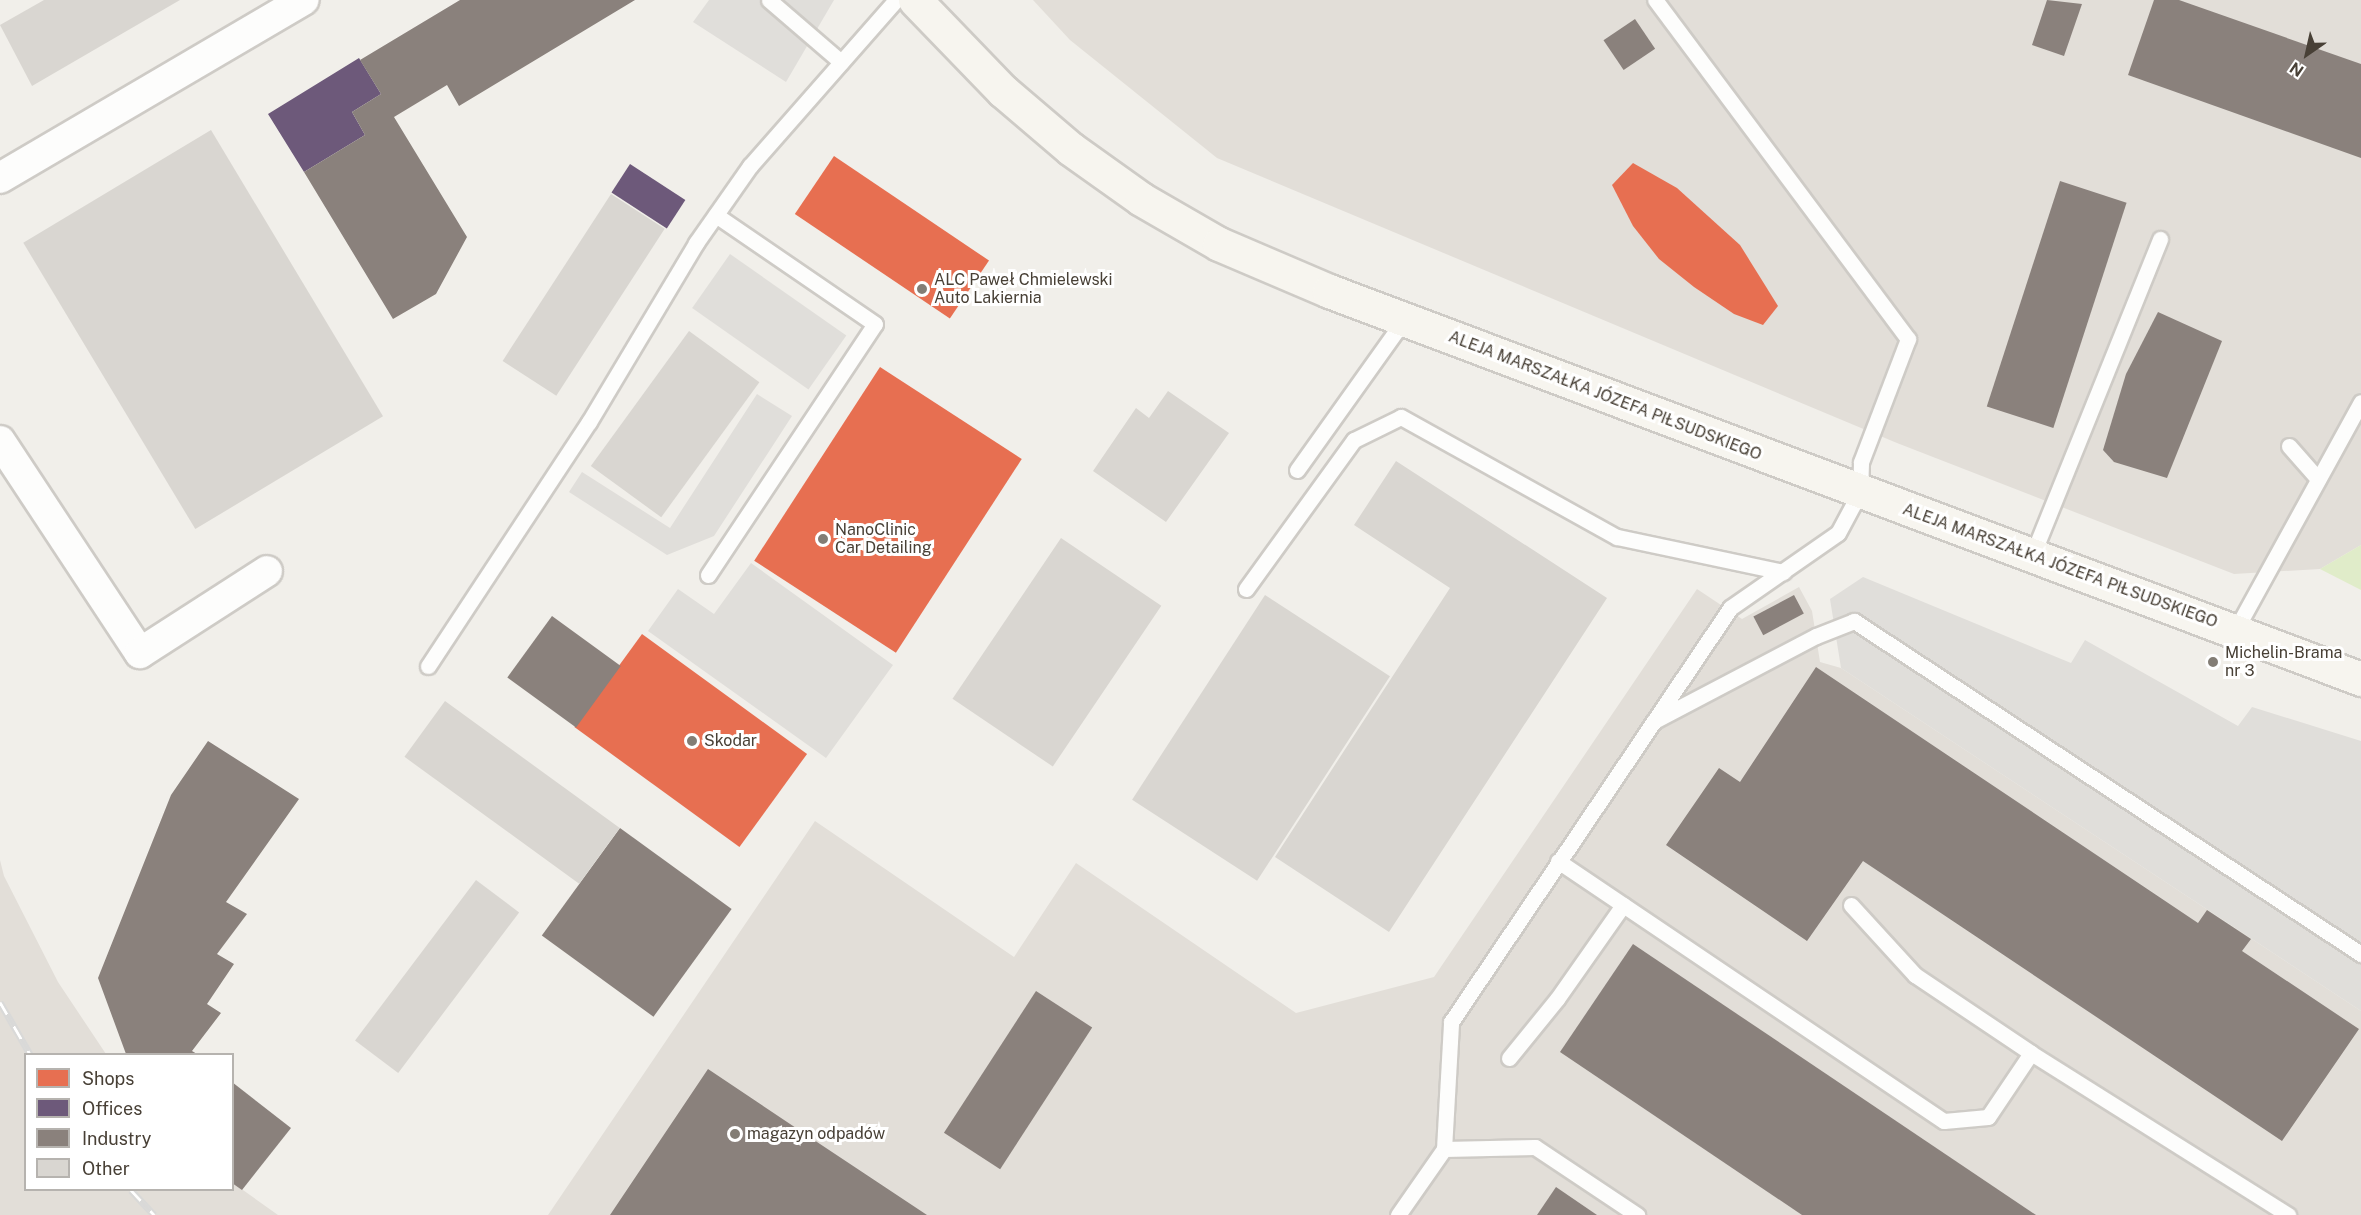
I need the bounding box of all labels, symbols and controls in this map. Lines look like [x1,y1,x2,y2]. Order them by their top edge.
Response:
north arrow [2277,24,2337,84]
text: N [2286,58,2307,81]
place label: ALC Paweł Chmielewski Auto Lakiernia [934,270,1113,308]
marker: ALC Paweł Chmielewski Auto Lakiernia [915,282,929,296]
street label: ALEJA MARSZAŁKA JÓZEFA PIŁSUDSKIEGO [1446,327,1764,465]
street label: ALEJA MARSZAŁKA JÓZEFA PIŁSUDSKIEGO [1900,500,2220,632]
place label: NanoClinic Car Detailing [835,520,932,558]
marker: NanoClinic Car Detailing [816,532,830,546]
place label: Michelin-Brama nr 3 [2225,643,2342,681]
marker: Michelin-Brama nr 3 [2206,655,2220,669]
place label: Skodar [704,731,757,751]
marker: Skodar [685,734,699,748]
legend [24,1053,234,1191]
text: Shops [82,1068,134,1089]
text: Offices [82,1098,142,1119]
place label: magazyn odpadów [747,1124,885,1144]
marker: magazyn odpadów [728,1127,742,1141]
text: Industry [82,1128,151,1149]
text: Other [82,1158,130,1179]

